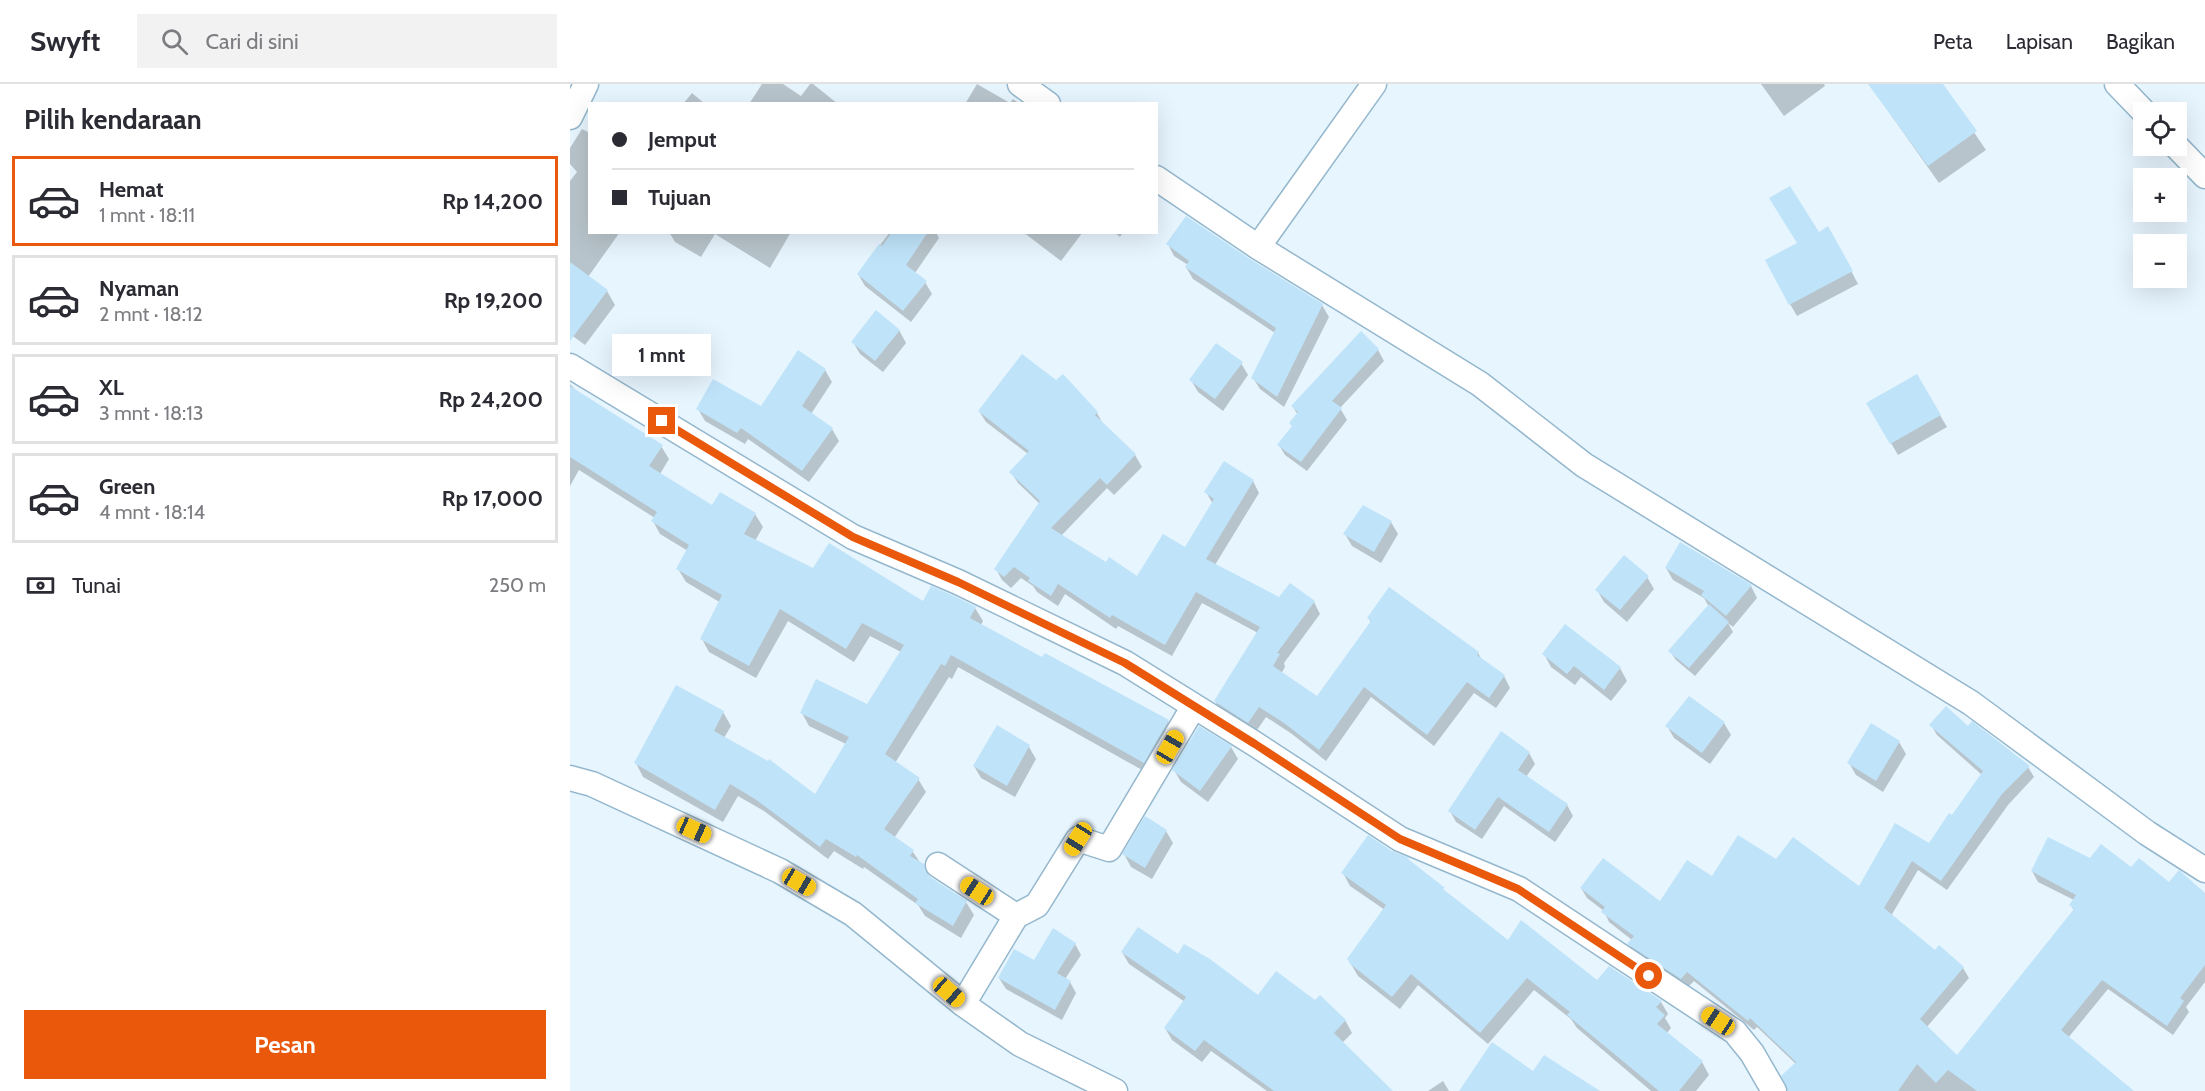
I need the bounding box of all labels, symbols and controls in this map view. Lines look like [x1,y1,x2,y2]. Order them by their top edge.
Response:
search box [137,14,557,68]
text: Swyft [30,24,101,58]
icon: search [158,25,191,58]
text: Cari di sini [206,28,299,55]
text: Peta [1933,29,1973,54]
text: Lapisan [2006,29,2073,54]
text: Bagikan [2106,29,2175,54]
map controls [2133,102,2187,288]
button: locate [2133,102,2187,156]
text: Pilih kendaraan [24,103,202,136]
text: Jemput [648,126,717,153]
button: + [2133,168,2187,222]
icon: car [27,174,81,228]
text: Hemat [99,176,164,203]
text: Tujuan [648,184,711,211]
text: Rp 14,200 [442,188,543,215]
text: 1 mnt · 18:11 [99,203,195,227]
button: − [2133,234,2187,288]
icon: car [27,273,81,327]
text: Nyaman [99,275,179,302]
text: Rp 19,200 [444,287,543,314]
text: 2 mnt · 18:12 [99,302,203,326]
callout: 1 mnt [612,334,712,376]
text: 1 mnt [638,343,685,367]
icon: car [27,372,81,426]
text: XL [99,374,124,401]
text: Rp 24,200 [439,386,543,413]
text: 3 mnt · 18:13 [99,401,204,425]
route end [648,407,675,434]
icon: car [27,471,81,525]
text: Green [99,473,155,500]
text: Rp 17,000 [442,485,543,512]
text: 4 mnt · 18:14 [99,500,205,524]
icon: cash [24,569,57,602]
text: Tunai [72,572,121,599]
text: 250 m [489,573,546,597]
car [1153,727,1187,767]
car [674,814,714,846]
car [1061,819,1095,859]
car [779,865,819,899]
car [957,874,997,908]
route start [1635,962,1662,989]
car [930,973,968,1011]
car [1698,1004,1738,1038]
button: Pesan [24,1010,546,1079]

